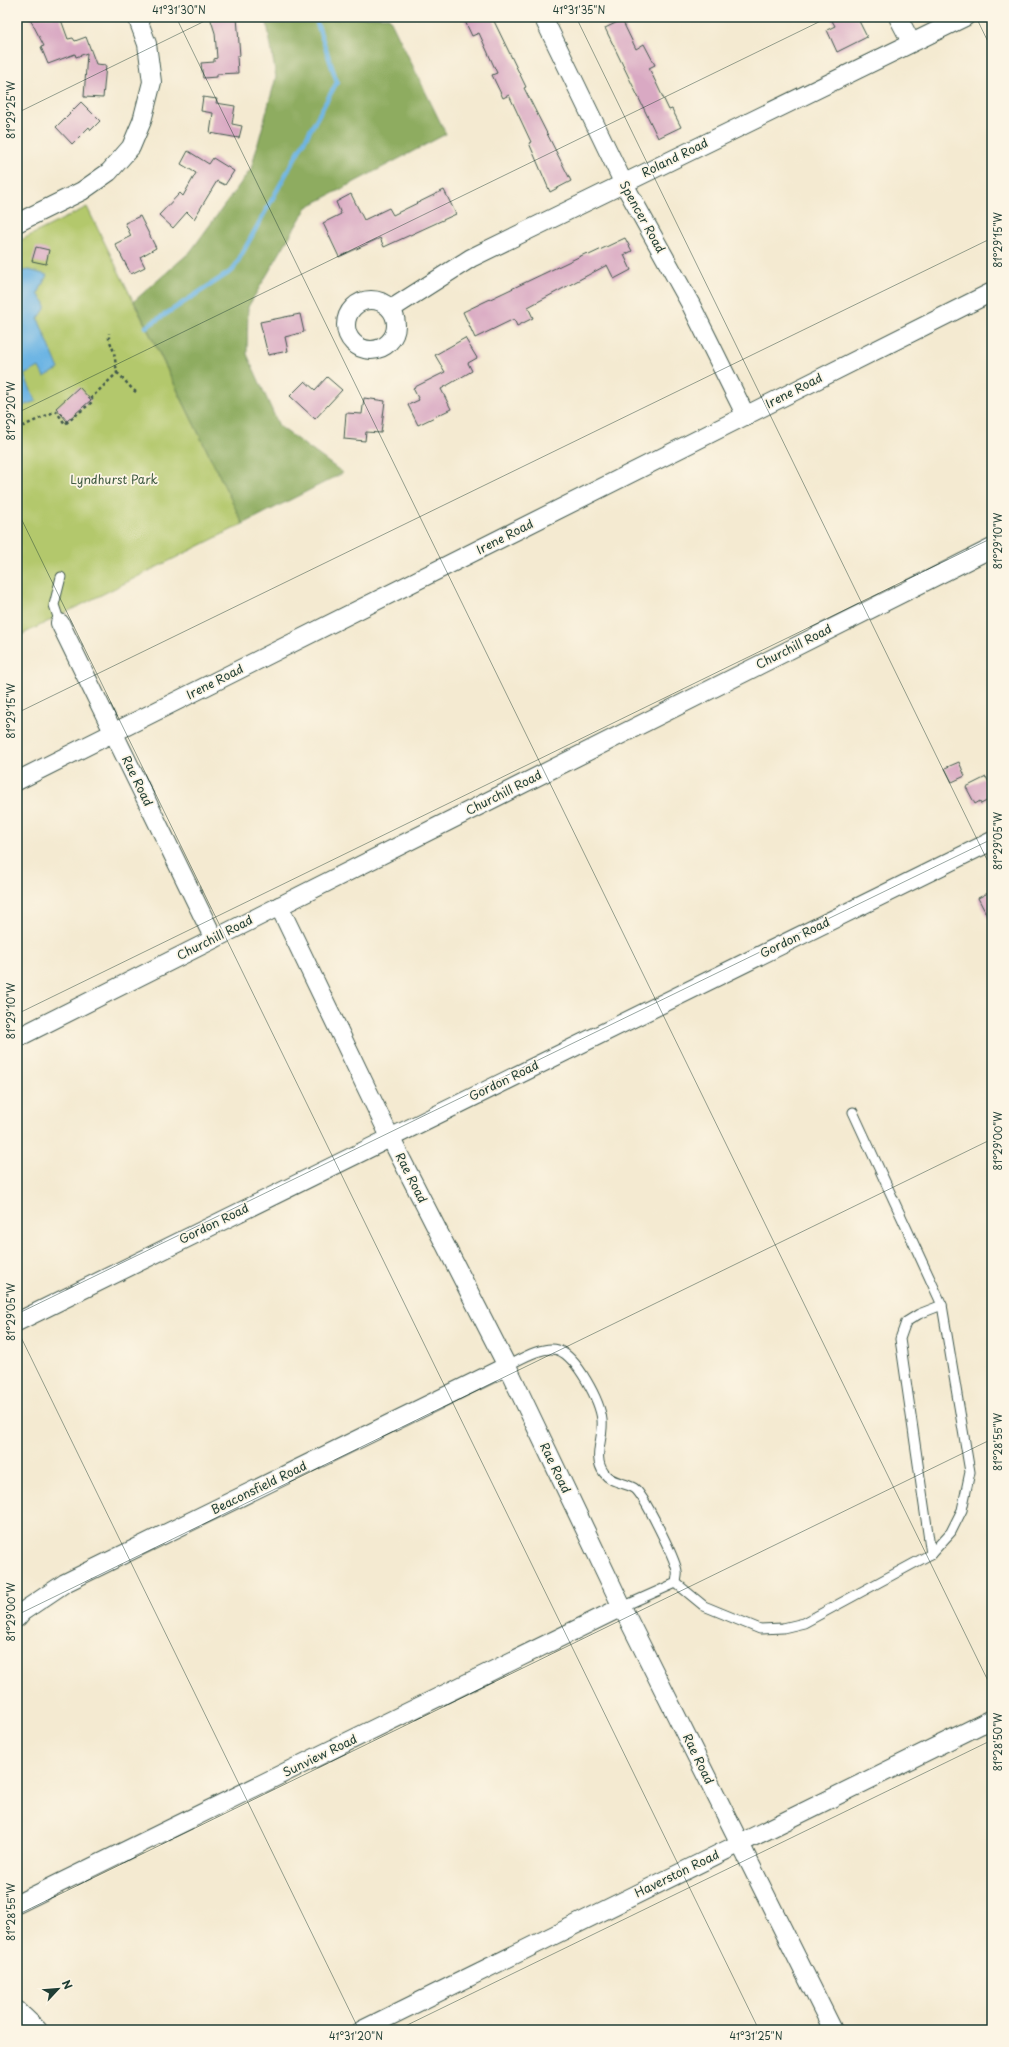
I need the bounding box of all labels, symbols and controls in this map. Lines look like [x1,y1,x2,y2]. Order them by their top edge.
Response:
text: 41°31'30"N [152,2,206,17]
text: 41°31'35"N [553,2,605,17]
text: 81°29'25"W [3,80,18,139]
street label: Roland Road [638,133,711,181]
street label: Spencer Road [616,177,670,256]
text: 81°29'15"W [990,211,1005,268]
street label: Irene Road [762,368,825,412]
text: 81°29'20"W [3,381,18,440]
park label: Lyndhurst Park [70,470,158,488]
text: 81°29'10"W [990,512,1005,569]
street label: Irene Road [473,514,536,558]
street label: Churchill Road [752,619,835,673]
street label: Irene Road [183,659,246,703]
text: 81°29'15"W [3,682,18,739]
street label: Rae Road [118,752,158,809]
street label: Churchill Road [462,765,545,819]
text: 81°29'05"W [990,811,1005,870]
street label: Churchill Road [173,910,256,964]
street label: Gordon Road [757,912,833,962]
text: 81°29'10"W [3,982,18,1039]
street label: Gordon Road [466,1055,542,1105]
text: 81°29'00"W [990,1111,1005,1171]
street label: Rae Road [392,1149,432,1206]
street label: Gordon Road [176,1198,252,1248]
text: 81°29'05"W [3,1282,18,1341]
text: 81°28'55"W [990,1412,1005,1471]
street label: Rae Road [536,1439,576,1496]
street label: Beaconsfield Road [208,1456,309,1518]
text: 81°29'00"W [3,1582,18,1642]
text: 81°28'50"W [990,1712,1005,1771]
street label: Sunview Road [279,1729,360,1781]
street label: Rae Road [679,1730,719,1787]
street label: Haverston Road [631,1845,722,1901]
text: 81°28'55"W [3,1882,18,1941]
north arrow [38,1969,78,2009]
text: N [58,1977,77,1992]
text: 41°31'20"N [329,2028,383,2043]
text: 41°31'25"N [729,2028,783,2043]

